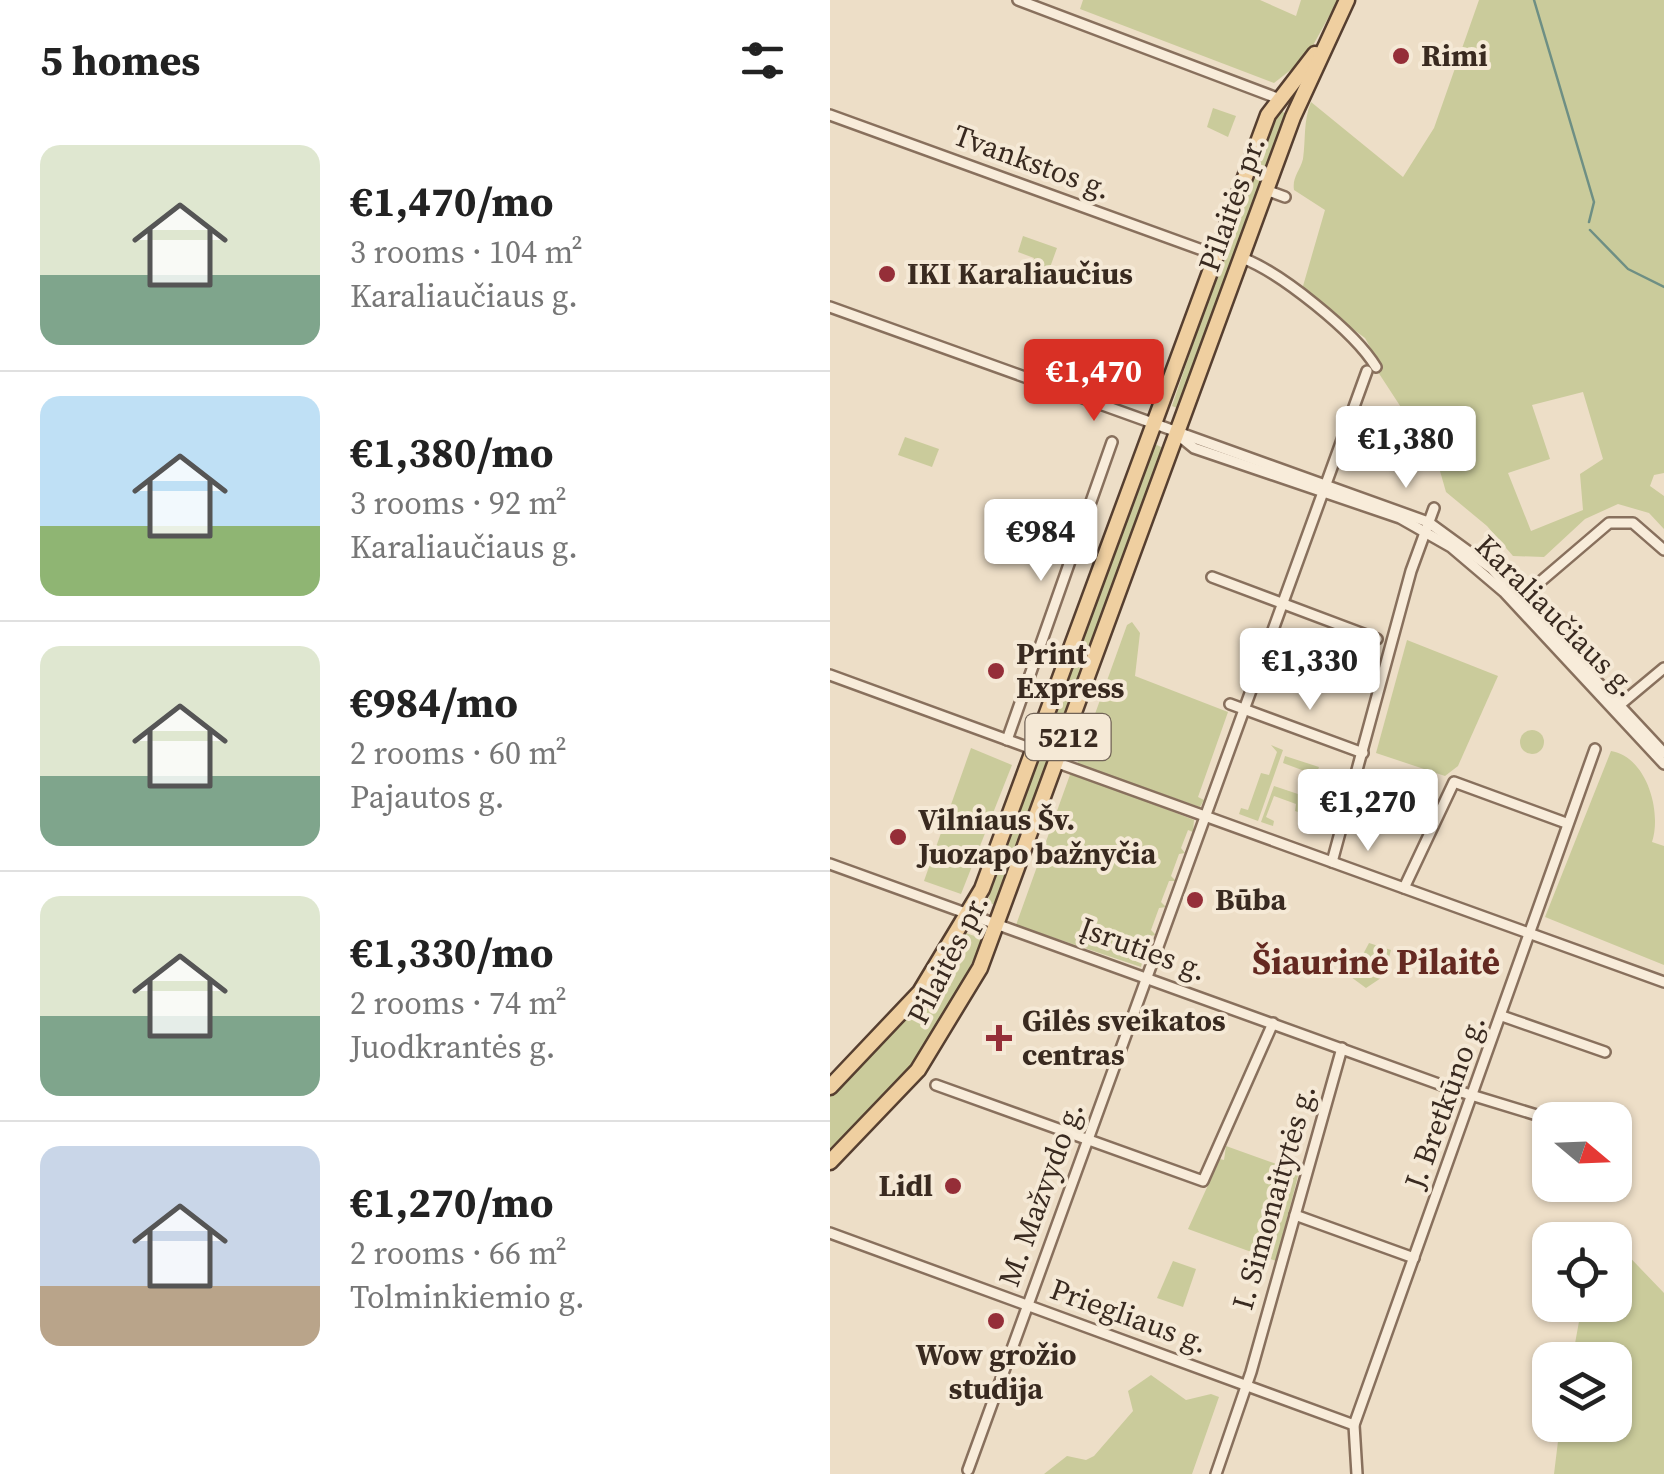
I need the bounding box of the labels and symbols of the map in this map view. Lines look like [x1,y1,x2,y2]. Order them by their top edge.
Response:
place label: Rimi [1421,35,1488,76]
marker: Rimi [1390,45,1412,67]
street label: Tvankstos g. [948,114,1117,209]
street label: Pilaitės pr. [1188,130,1275,277]
place label: IKI Karaliaučius [907,253,1133,294]
marker: IKI Karaliaučius [876,263,898,285]
pin: €1,470 [1013,339,1175,424]
pin: €1,380 [1325,406,1487,491]
pin: €984 [982,499,1100,584]
street label: Karaliaučiaus g. [1466,526,1646,706]
pin: €1,330 [1229,628,1391,713]
place label: Print Express [1016,633,1125,708]
marker: Print Express [985,660,1007,682]
road number: 5212 [1026,714,1110,760]
pin: €1,270 [1287,769,1449,854]
place label: Vilniaus Šv. Juozapo bažnyčia [916,799,1158,874]
marker: Vilniaus Šv. Juozapo bažnyčia [887,826,909,848]
place label: Būba [1215,879,1287,920]
street label: Pilaitės pr. [897,887,998,1031]
marker: Būba [1184,889,1206,911]
street label: Įsruties g. [1074,907,1212,990]
district label: Šiaurinė Pilaitė [1252,938,1500,986]
place label: Gilės sveikatos centras [1022,1000,1226,1075]
street label: J. Bretkūno g. [1394,1009,1495,1195]
marker: Gilės sveikatos centras [986,1025,1012,1051]
street label: I. Simonaitytės g. [1222,1080,1325,1314]
street label: M. Mažvydo g. [988,1096,1093,1292]
north arrow [1532,1102,1632,1202]
place label: Lidl [879,1165,933,1206]
marker: Lidl [942,1175,964,1197]
street label: Priegliaus g. [1045,1268,1214,1363]
marker: Wow grožio studija [985,1310,1007,1332]
place label: Wow grožio studija [916,1334,1076,1409]

